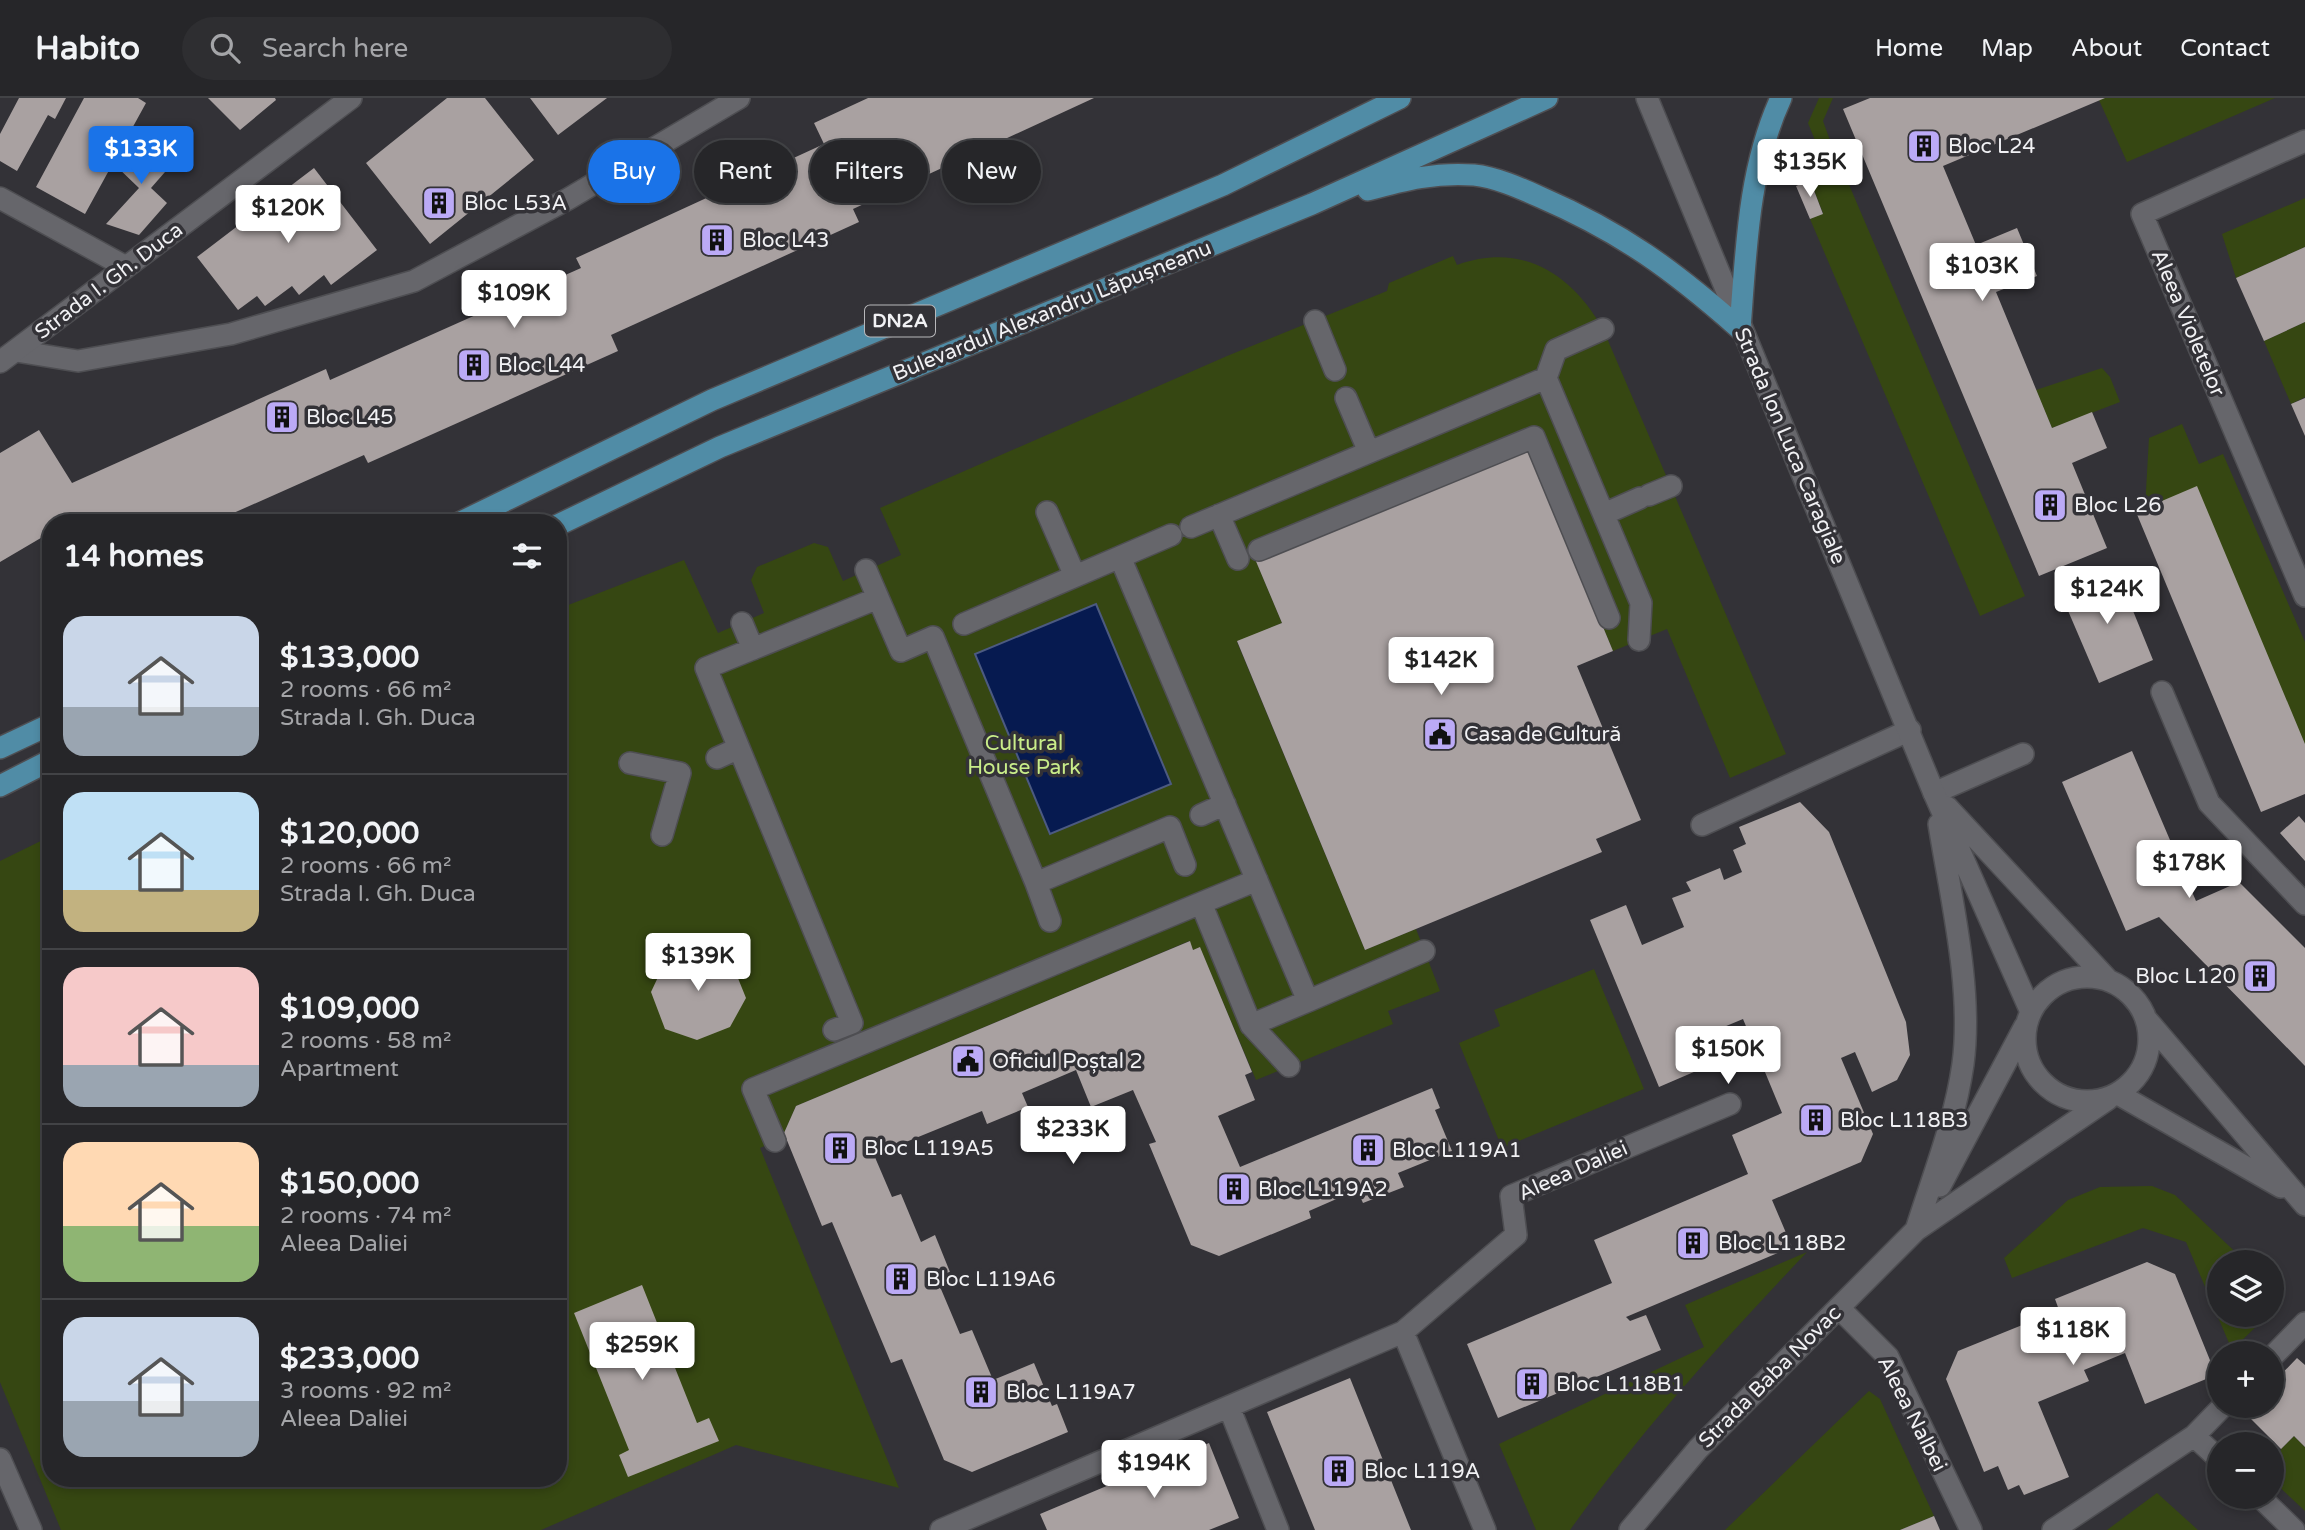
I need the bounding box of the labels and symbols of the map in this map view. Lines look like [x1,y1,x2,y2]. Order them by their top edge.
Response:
pin: $133K [92,126,190,186]
building icon: Bloc L24 [1905,127,1943,165]
place label: Bloc L24 [1948,134,2036,159]
pin: $135K [1761,140,1859,199]
building icon: Bloc L53A [420,184,458,222]
pin: $120K [239,186,337,245]
place label: Bloc L53A [464,191,567,216]
street label: Strada I. Gh. Duca [30,217,188,345]
building icon: Bloc L43 [698,221,736,259]
place label: Bloc L43 [742,228,830,253]
street label: Bulevardul Alexandru Lăpușneanu [889,235,1215,387]
pin: $103K [1933,244,2031,303]
street label: Aleea Violetelor [2146,246,2230,400]
pin: $109K [465,271,563,330]
road number: DN2A [865,306,935,336]
street label: Strada Ion Luca Caragiale [1729,324,1851,568]
building icon: Bloc L44 [455,346,493,384]
place label: Bloc L44 [498,353,586,378]
building icon: Bloc L45 [263,398,301,436]
place label: Bloc L45 [306,405,394,430]
building icon: Bloc L26 [2031,486,2069,524]
place label: Bloc L26 [2074,493,2162,518]
pin: $124K [2058,566,2156,626]
pin: $142K [1392,638,1490,697]
public building icon: Casa de Cultură [1421,715,1459,753]
place label: Casa de Cultură [1464,722,1621,747]
park label: Cultural House Park [967,731,1081,780]
pin: $178K [2140,840,2238,900]
pin: $139K [649,934,747,993]
building icon: Bloc L120 [2241,957,2279,995]
place label: Bloc L120 [2135,964,2236,989]
pin: $150K [1679,1026,1777,1086]
public building icon: Oficiul Poștal 2 [949,1042,987,1080]
place label: Oficiul Poștal 2 [992,1049,1143,1074]
building icon: Bloc L118B3 [1797,1101,1835,1139]
pin: $233K [1024,1107,1122,1166]
place label: Bloc L118B3 [1840,1108,1968,1133]
building icon: Bloc L119A5 [821,1129,859,1167]
building icon: Bloc L119A1 [1349,1131,1387,1169]
place label: Bloc L119A5 [864,1136,994,1161]
street label: Aleea Daliei [1515,1136,1631,1206]
place label: Bloc L119A1 [1392,1138,1522,1163]
building icon: Bloc L119A2 [1215,1170,1253,1208]
place label: Bloc L119A2 [1258,1177,1388,1202]
building icon: Bloc L118B2 [1674,1224,1712,1262]
place label: Bloc L118B2 [1718,1231,1846,1256]
building icon: Bloc L119A6 [882,1260,920,1298]
place label: Bloc L119A6 [926,1267,1056,1292]
street label: Strada Baba Novac [1694,1301,1846,1453]
pin: $118K [2024,1308,2122,1367]
pin: $259K [593,1322,691,1382]
street label: Aleea Nalbei [1872,1352,1952,1476]
building icon: Bloc L118B1 [1513,1365,1551,1403]
place label: Bloc L118B1 [1556,1372,1684,1397]
building icon: Bloc L119A7 [962,1373,1000,1411]
place label: Bloc L119A7 [1006,1380,1136,1405]
pin: $194K [1105,1440,1203,1500]
building icon: Bloc L119A [1320,1452,1358,1490]
place label: Bloc L119A [1364,1459,1480,1484]

